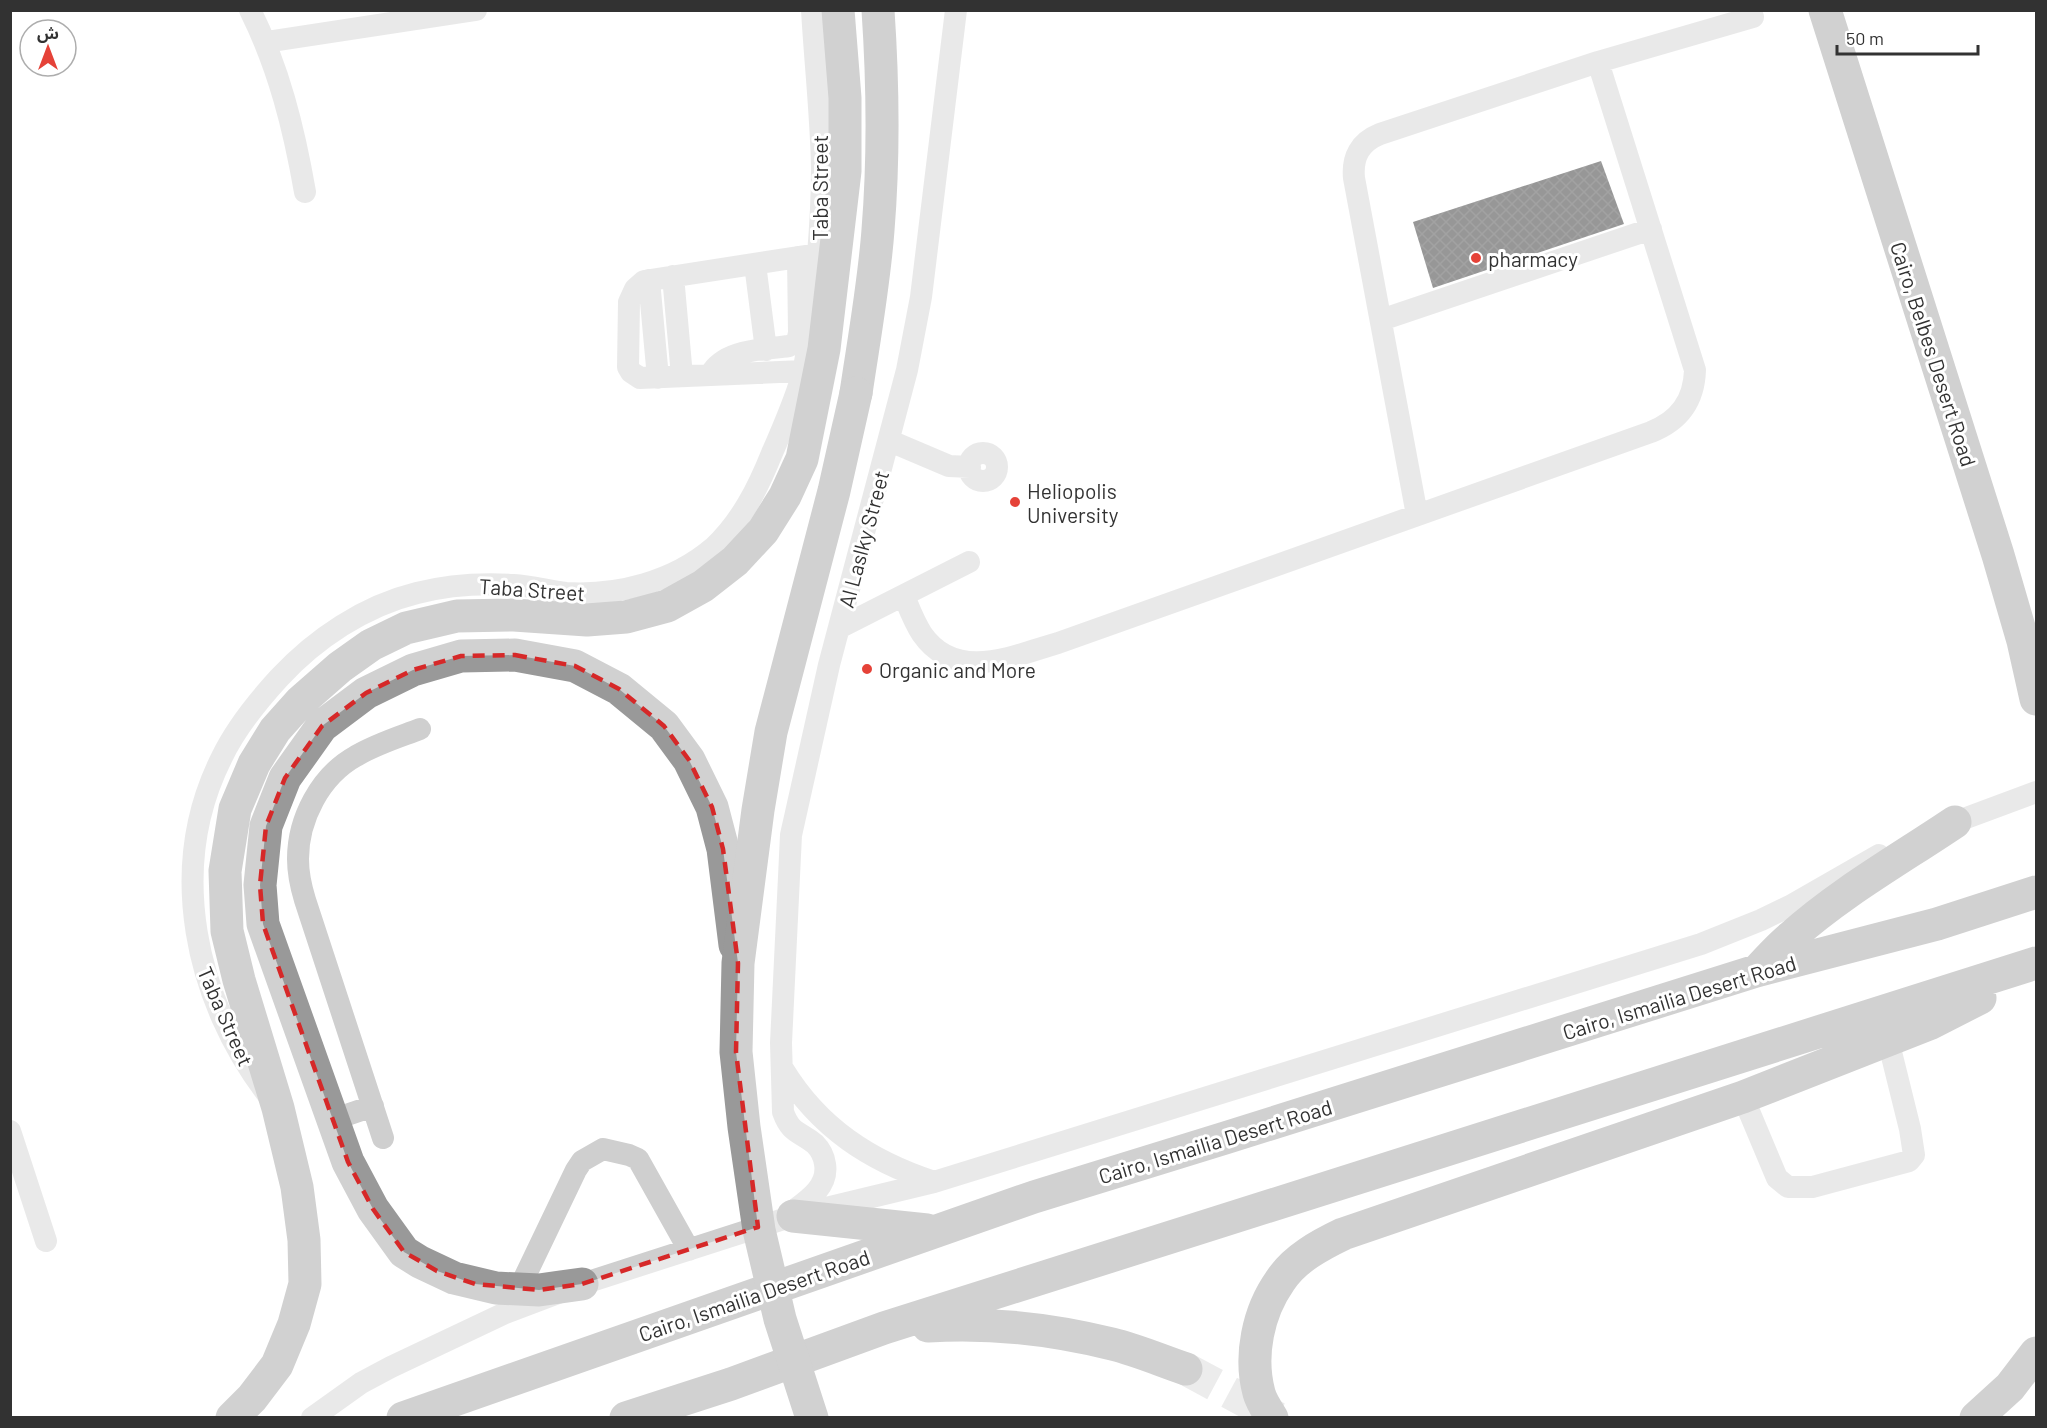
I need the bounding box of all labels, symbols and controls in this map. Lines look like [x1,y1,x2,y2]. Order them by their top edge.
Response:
north arrow [18,18,78,78]
scale bar [1837,18,1978,56]
text: ش [37,23,59,43]
text: 50 m [1846,27,1884,49]
street label: Taba Street [807,135,832,241]
street label: Cairo, Belbes Desert Road [1886,239,1982,469]
place label: pharmacy [1488,246,1578,271]
marker: pharmacy [1469,251,1483,265]
street label: Al Laslky Street [833,468,893,610]
place label: Heliopolis University [1027,478,1119,527]
marker: Heliopolis University [1008,495,1022,509]
street label: Taba Street [478,573,586,605]
place label: Organic and More [879,657,1036,682]
marker: Organic and More [860,662,874,676]
street label: Cairo, Ismailia Desert Road [1559,950,1799,1044]
street label: Taba Street [193,962,259,1070]
street label: Cairo, Ismailia Desert Road [1095,1094,1335,1188]
street label: Cairo, Ismailia Desert Road [635,1244,873,1346]

